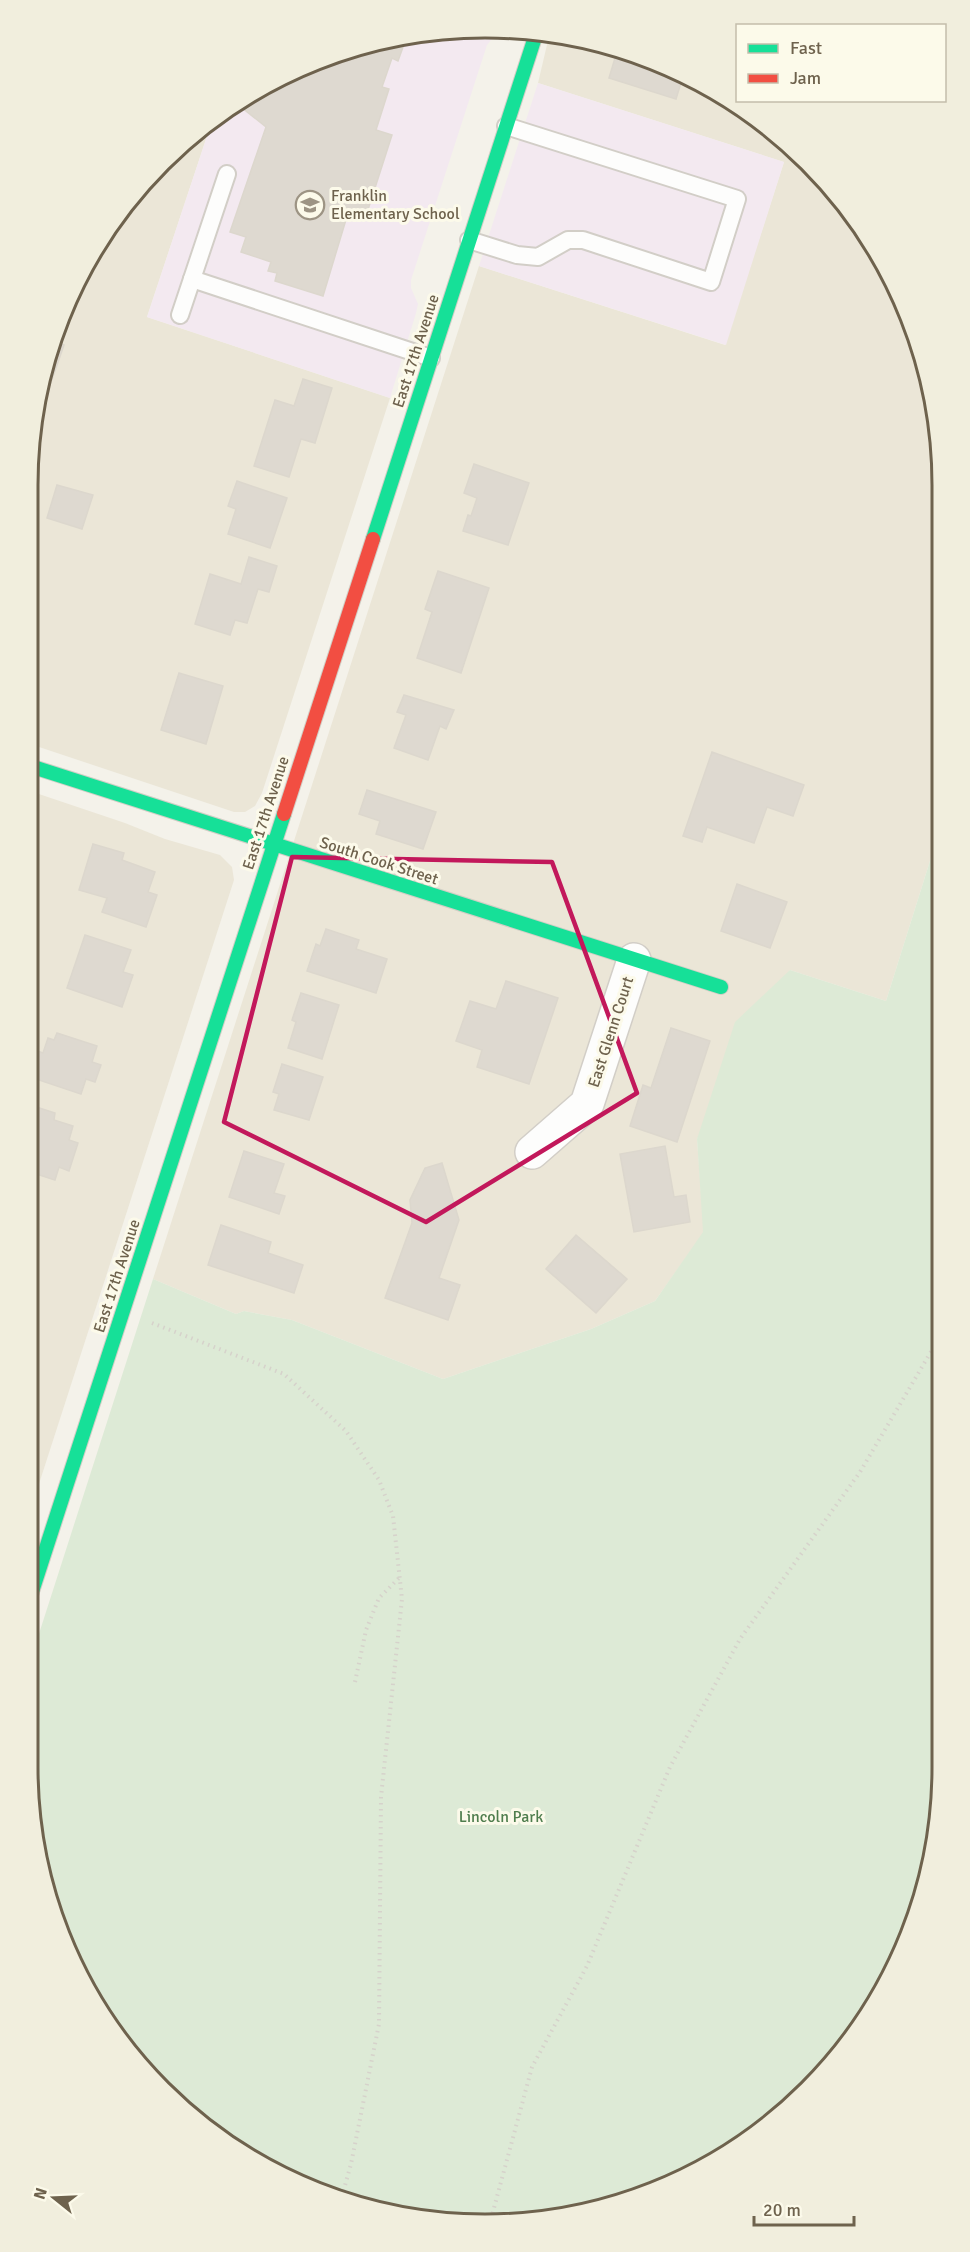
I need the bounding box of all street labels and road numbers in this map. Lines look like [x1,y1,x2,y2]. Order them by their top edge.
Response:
street label: East 17th Avenue [388,292,444,410]
street label: East 17th Avenue [238,754,294,872]
street label: South Cook Street [317,832,441,890]
street label: East Glenn Court [584,974,638,1090]
street label: East 17th Avenue [89,1217,145,1335]

